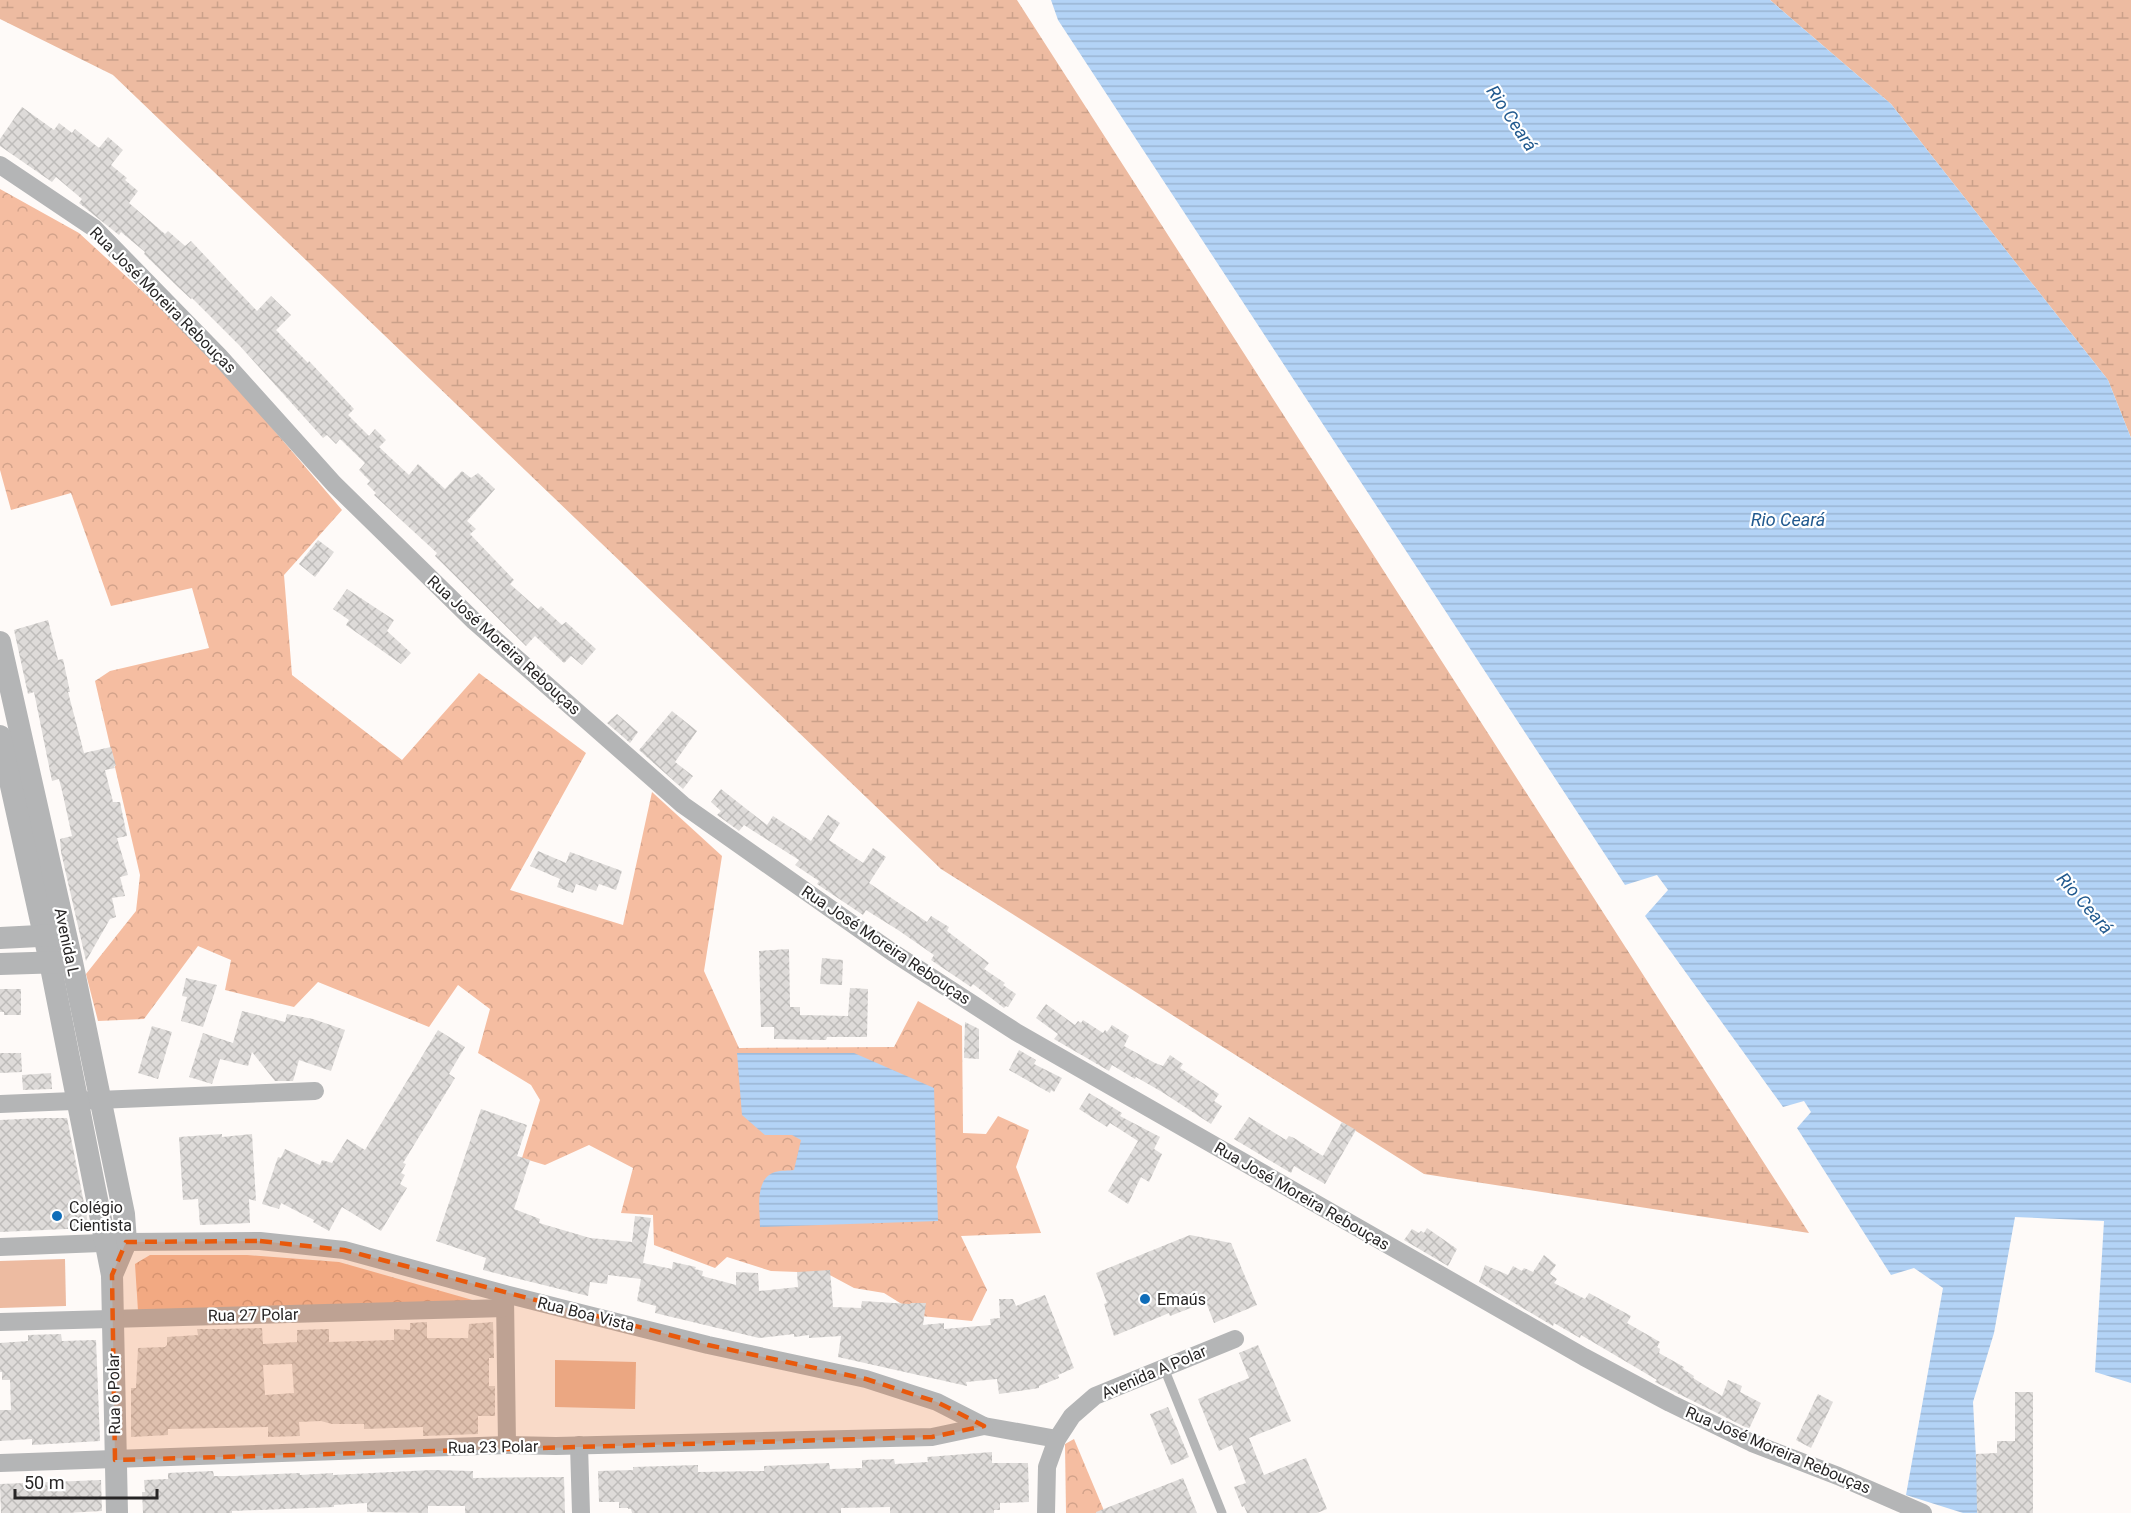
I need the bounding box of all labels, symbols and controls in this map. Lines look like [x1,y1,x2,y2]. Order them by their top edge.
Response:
water label: Rio Ceará [1482,81,1542,155]
street label: Rua José Moreira Rebouças [86,223,240,377]
water label: Rio Ceará [1751,509,1826,530]
street label: Rua José Moreira Rebouças [424,571,584,719]
water label: Rio Ceará [2053,868,2118,938]
street label: Rua José Moreira Rebouças [798,881,974,1009]
street label: Avenida L [51,906,84,978]
street label: Rua José Moreira Rebouças [1211,1138,1393,1254]
place label: Colégio Cientista [69,1198,132,1235]
marker: Colégio Cientista [50,1209,64,1223]
place label: Emaús [1157,1290,1206,1309]
marker: Emaús [1138,1292,1152,1306]
street label: Rua Boa Vista [535,1293,637,1335]
street label: Rua 27 Polar [208,1305,299,1325]
street label: Avenida A Polar [1099,1341,1210,1403]
street label: Rua 6 Polar [104,1353,124,1435]
street label: Rua José Moreira Rebouças [1683,1402,1873,1498]
street label: Rua 23 Polar [448,1437,539,1457]
scale bar [15,1462,158,1500]
text: 50 m [24,1472,64,1493]

